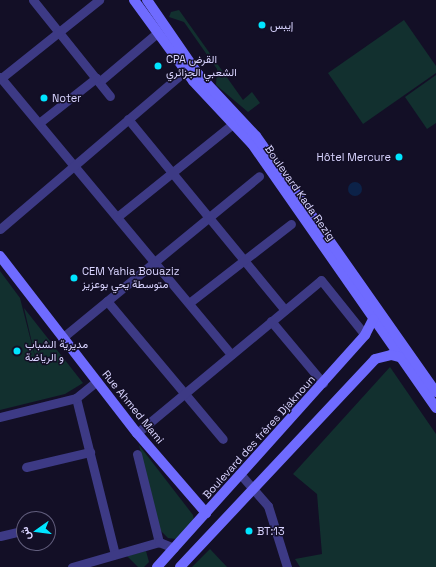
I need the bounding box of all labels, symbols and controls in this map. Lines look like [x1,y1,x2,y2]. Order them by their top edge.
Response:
place label: إيبس [270,18,293,32]
marker: إيبس [257,20,267,30]
place label: CPA القرض الشعبي الجزائري [166,53,237,79]
marker: CPA القرض الشعبي الجزائري [153,61,163,71]
place label: Noter [52,91,81,105]
marker: Noter [39,93,49,103]
street label: Boulevard Kada Rezig [262,143,338,243]
place label: Hôtel Mercure [317,150,391,164]
marker: Hôtel Mercure [394,152,404,162]
place label: CEM Yahia Bouaziz متوسطة يحي بوعزيز [82,265,180,291]
marker: CEM Yahia Bouaziz متوسطة يحي بوعزيز [69,273,79,283]
place label: مديرية الشباب و الرياضة [25,338,88,364]
marker: مديرية الشباب و الرياضة [12,346,22,356]
street label: Rue Ahmed Mami [99,368,167,446]
street label: Boulevard des frères Djaknoun [200,373,318,501]
north arrow [16,511,56,551]
place label: BT:13 [257,524,285,538]
text: ش [17,526,34,542]
marker: BT:13 [244,526,254,536]

